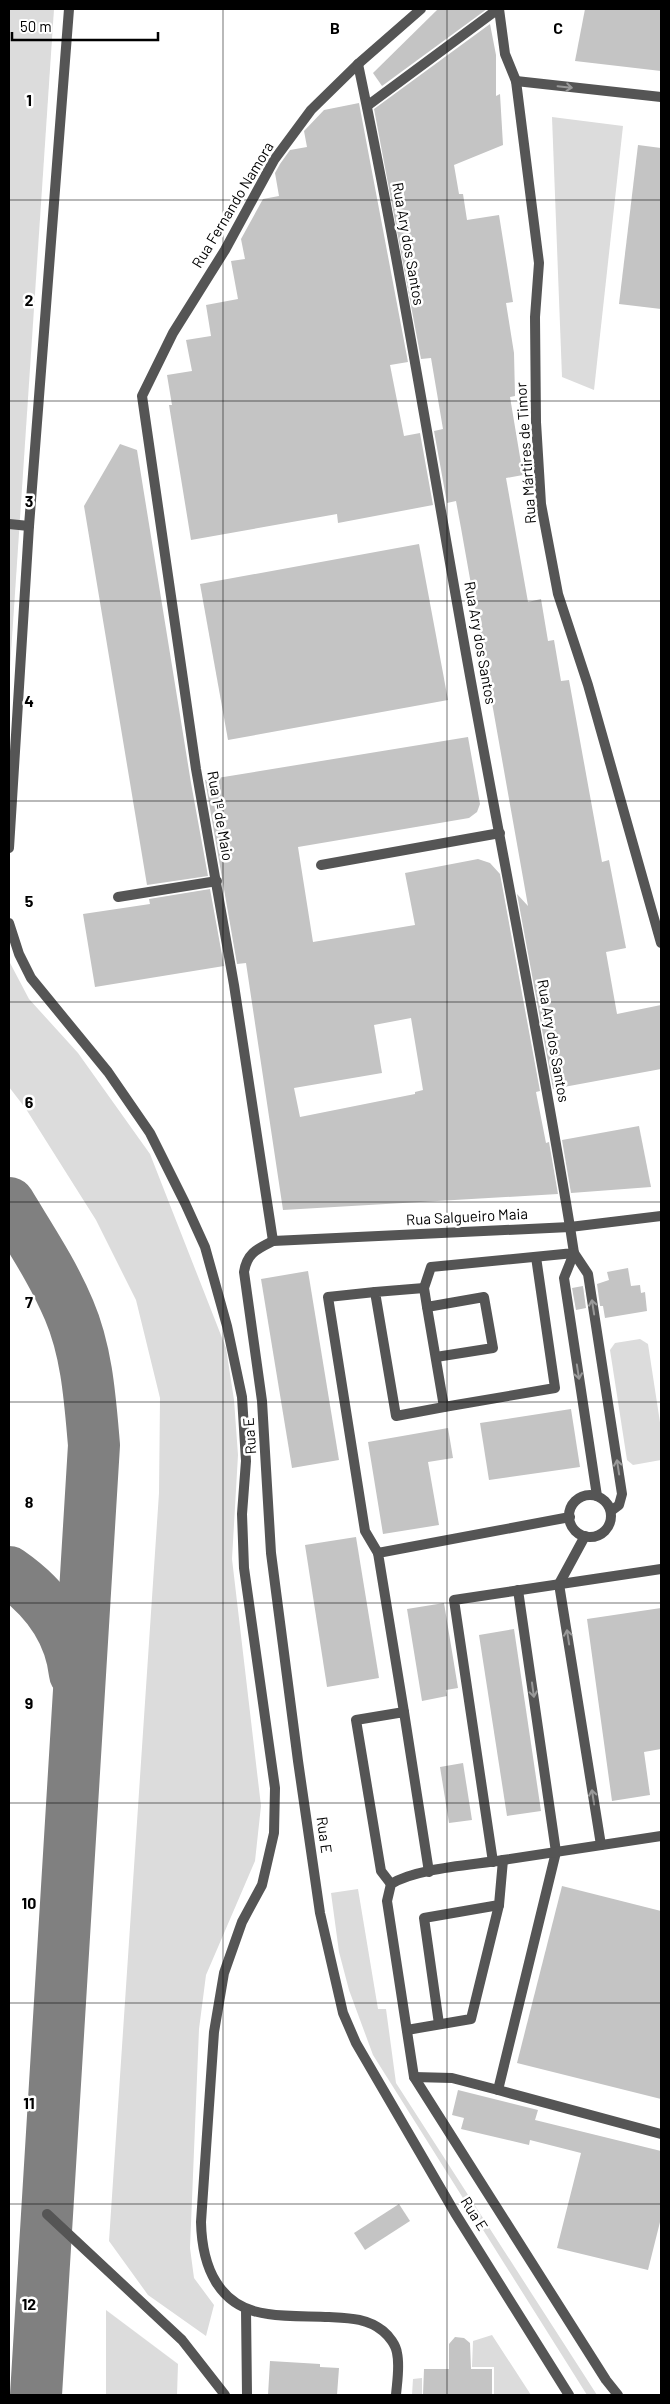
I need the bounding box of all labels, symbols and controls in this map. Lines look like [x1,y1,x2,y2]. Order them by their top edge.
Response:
scale bar [12,10,159,42]
text: 50 m [20,17,52,35]
text: B [330,18,340,37]
text: C [553,18,563,37]
one-way arrow [556,82,572,91]
text: 1 [26,90,32,109]
street label: Rua Fernando Namora [187,138,277,271]
street label: Rua Ary dos Santos [389,181,429,307]
text: 2 [25,290,34,309]
street label: Rua Mártires de Timor [511,381,539,525]
text: 3 [25,491,33,510]
street label: Rua Ary dos Santos [461,580,501,706]
text: 4 [24,691,34,710]
street label: Rua 1º de Maio [204,769,238,862]
text: 5 [25,891,34,910]
street label: Rua Ary dos Santos [534,978,574,1104]
text: 6 [25,1092,34,1111]
street label: Rua Salgueiro Maia [406,1204,528,1228]
text: 7 [25,1292,33,1311]
one-way arrow [588,1299,598,1315]
one-way arrow [573,1363,583,1379]
street label: Rua E [239,1417,259,1455]
one-way arrow [613,1460,623,1476]
text: 8 [25,1492,34,1511]
one-way arrow [562,1629,572,1645]
one-way arrow [528,1682,538,1698]
text: 9 [25,1693,33,1712]
one-way arrow [588,1790,598,1806]
street label: Rua E [314,1815,336,1854]
text: 10 [22,1893,36,1912]
text: 11 [23,2093,35,2112]
street label: Rua E [457,2193,492,2234]
text: 12 [22,2294,36,2313]

